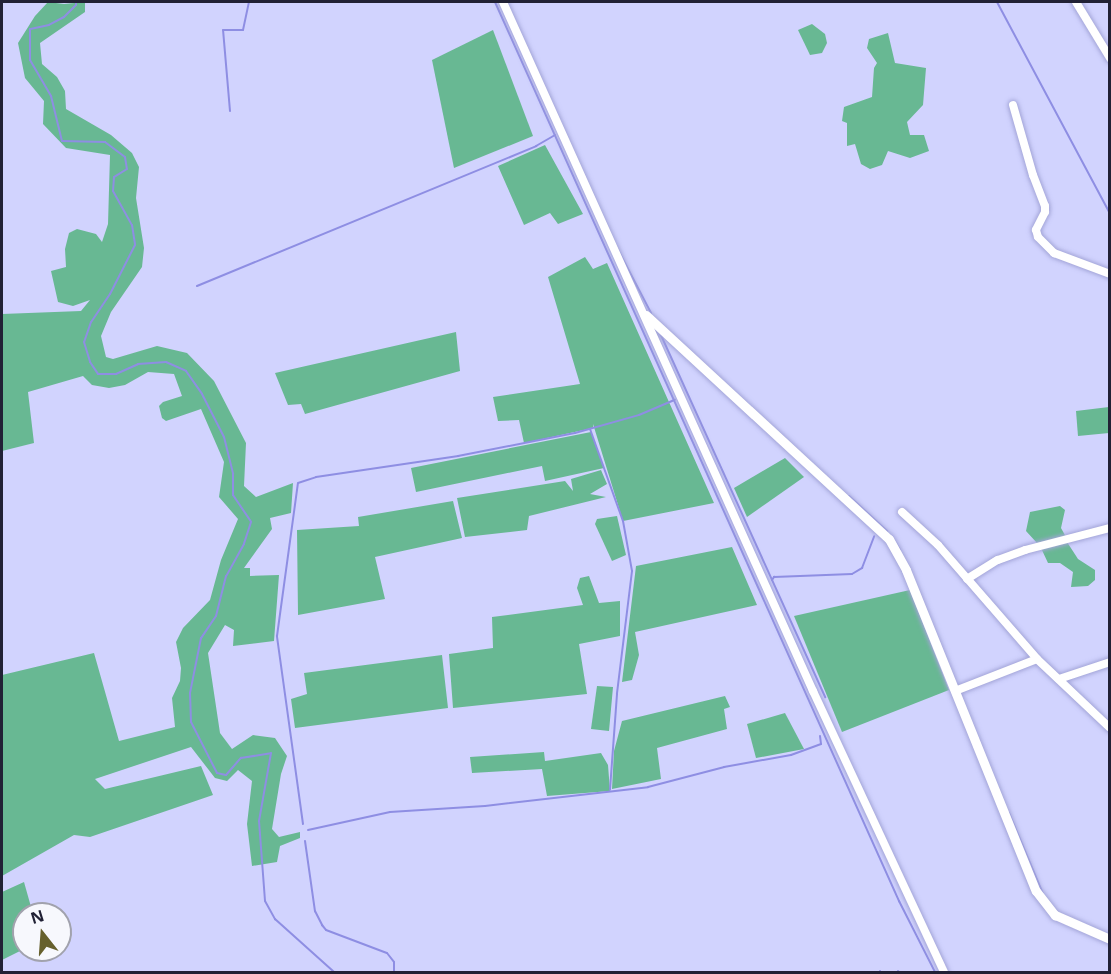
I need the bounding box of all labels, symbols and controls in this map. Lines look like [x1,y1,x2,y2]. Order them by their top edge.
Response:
north arrow [12,902,72,962]
text: N [28,904,47,929]

